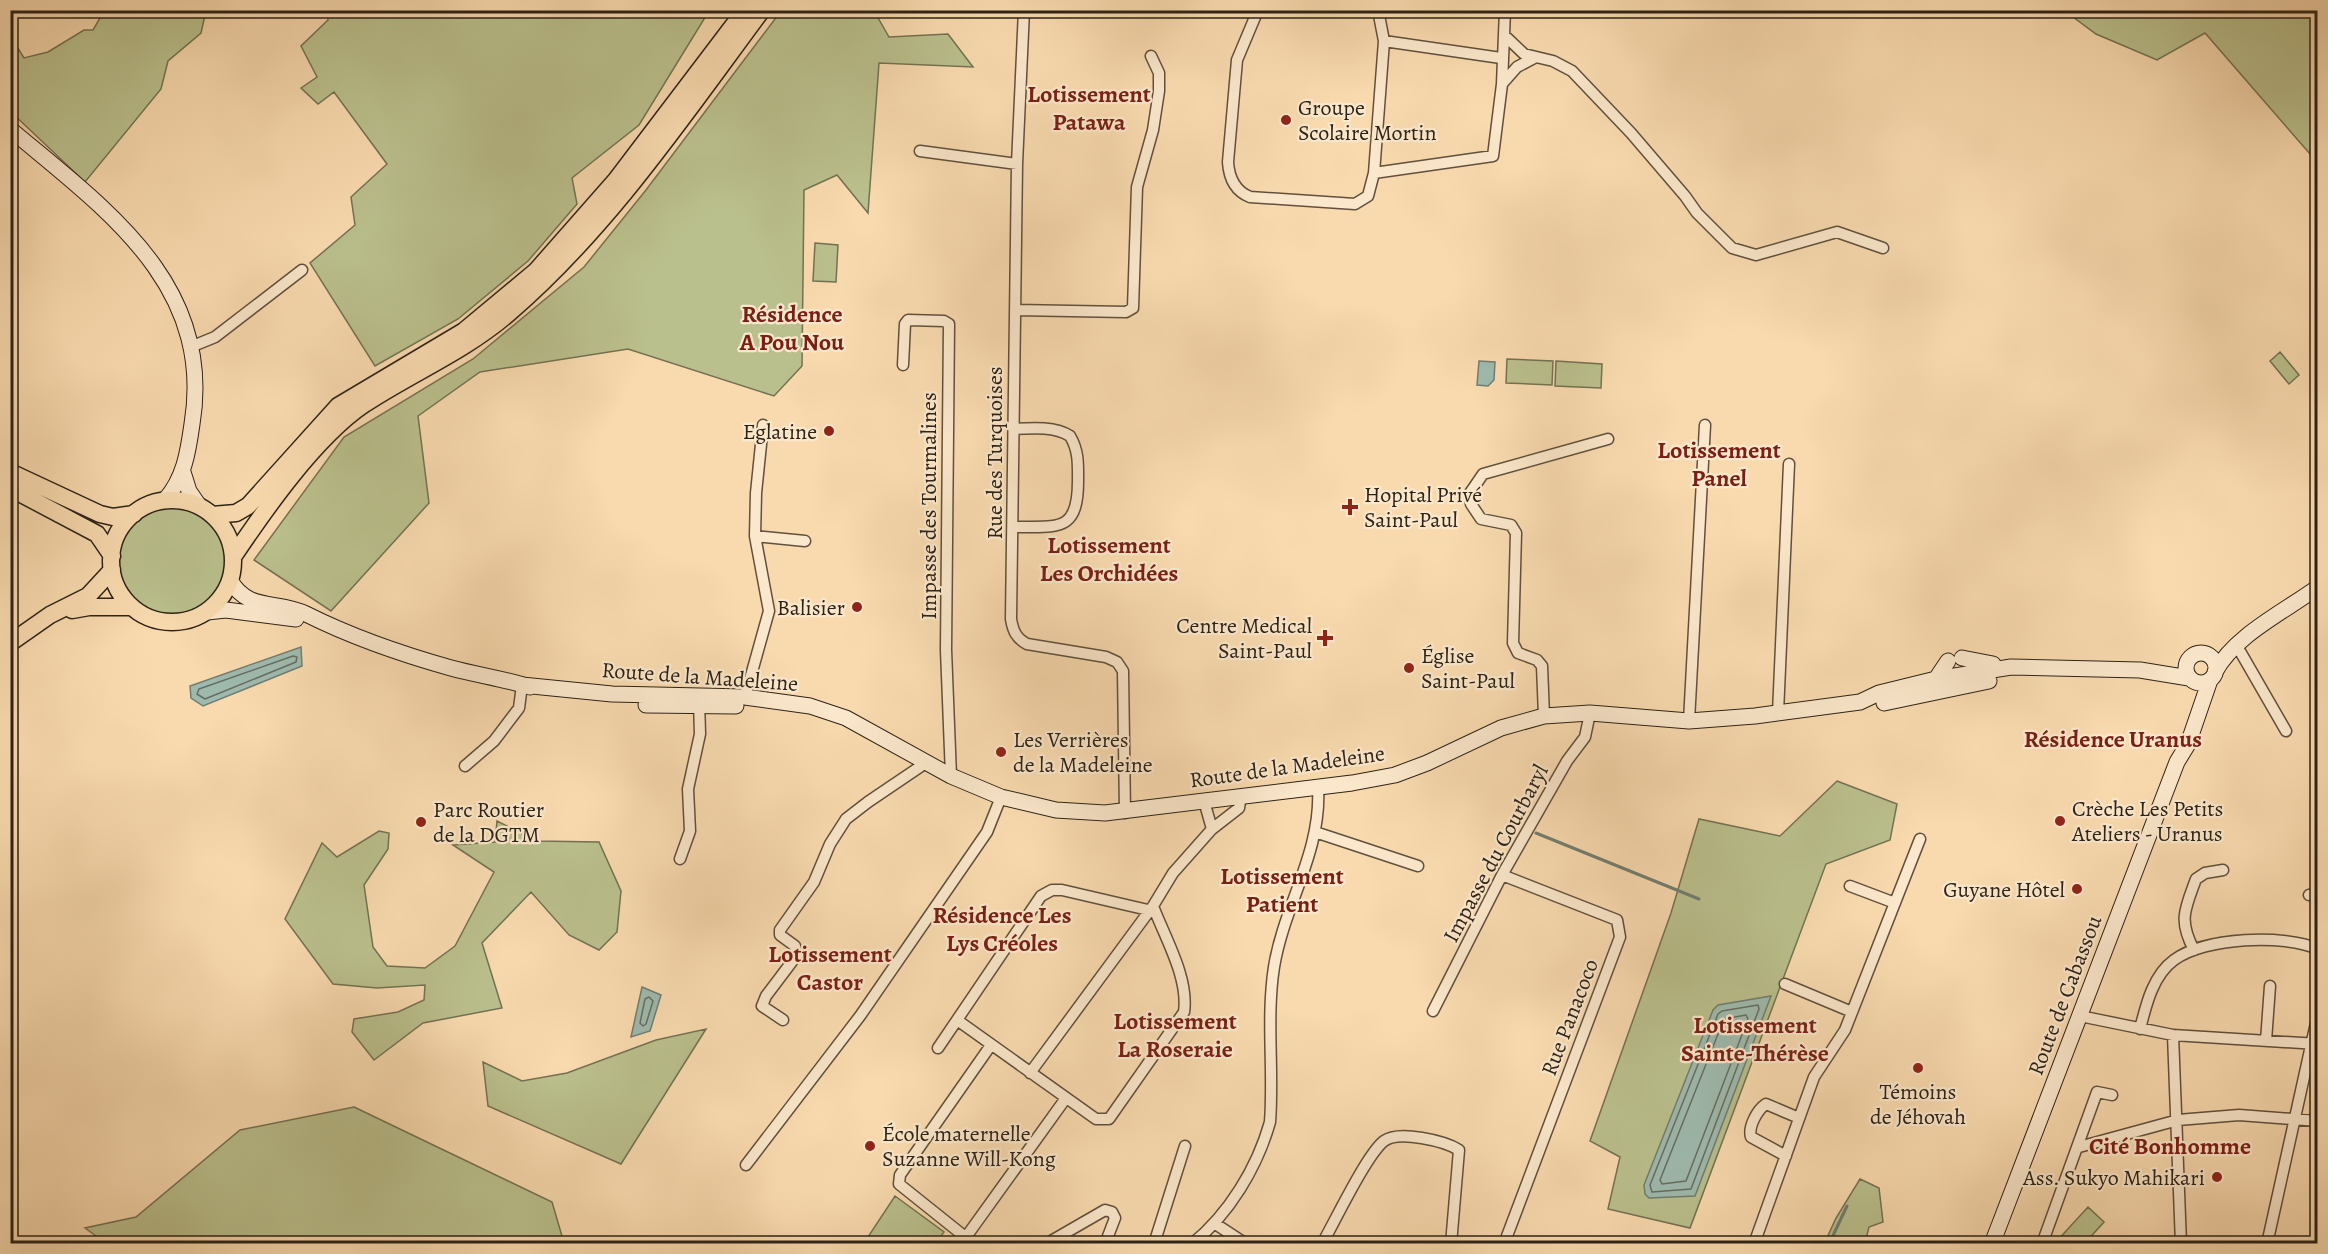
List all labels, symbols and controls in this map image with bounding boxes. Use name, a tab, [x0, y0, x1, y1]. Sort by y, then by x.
district label: Lotissement Patawa	[1027, 78, 1151, 138]
place label: Groupe Scolaire Mortin	[1298, 93, 1437, 148]
marker: Groupe Scolaire Mortin	[1279, 113, 1293, 127]
district label: Résidence A Pou Nou	[739, 298, 845, 358]
street label: Rue des Turquoises	[980, 366, 1010, 540]
street label: Impasse des Tourmalines	[914, 392, 944, 620]
place label: Eglatine	[743, 417, 817, 447]
marker: Eglatine	[822, 424, 836, 438]
district label: Lotissement Panel	[1657, 434, 1781, 494]
place label: Hopital Privé Saint-Paul	[1364, 480, 1482, 535]
marker: Hopital Privé Saint-Paul	[1341, 498, 1359, 516]
district label: Lotissement Les Orchidées	[1040, 529, 1178, 589]
place label: Balisier	[777, 593, 845, 623]
marker: Balisier	[850, 600, 864, 614]
place label: Centre Medical Saint-Paul	[1176, 611, 1312, 666]
marker: Centre Medical Saint-Paul	[1316, 629, 1334, 647]
place label: Église Saint-Paul	[1421, 641, 1515, 696]
street label: Route de la Madeleine	[601, 655, 799, 699]
marker: Église Saint-Paul	[1402, 661, 1416, 675]
district label: Résidence Uranus	[2024, 723, 2202, 755]
place label: Les Verrières de la Madeleine	[1013, 725, 1153, 780]
street label: Route de la Madeleine	[1188, 738, 1387, 796]
marker: Les Verrières de la Madeleine	[994, 745, 1008, 759]
street label: Impasse du Courbaryl	[1436, 759, 1556, 948]
place label: Crèche Les Petits Ateliers - Uranus	[2071, 794, 2223, 849]
place label: Parc Routier de la DGTM	[433, 795, 544, 850]
marker: Crèche Les Petits Ateliers - Uranus	[2053, 814, 2067, 828]
marker: Parc Routier de la DGTM	[414, 815, 428, 829]
district label: Lotissement Patient	[1220, 860, 1344, 920]
place label: Guyane Hôtel	[1943, 875, 2065, 905]
marker: Guyane Hôtel	[2070, 882, 2084, 896]
district label: Résidence Les Lys Créoles	[933, 899, 1071, 959]
street label: Route de Cabassou	[2021, 911, 2109, 1080]
district label: Lotissement Castor	[768, 938, 892, 998]
street label: Rue Panacoco	[1534, 955, 1606, 1080]
district label: Lotissement La Roseraie	[1113, 1005, 1237, 1065]
district label: Lotissement Sainte-Thérèse	[1681, 1009, 1829, 1069]
marker: Témoins de Jéhovah	[1911, 1061, 1925, 1075]
place label: Témoins de Jéhovah	[1870, 1077, 1966, 1132]
place label: École maternelle Suzanne Will-Kong	[882, 1119, 1056, 1174]
district label: Cité Bonhomme	[2089, 1130, 2251, 1162]
marker: École maternelle Suzanne Will-Kong	[863, 1139, 877, 1153]
place label: Ass. Sukyo Mahikari	[2022, 1163, 2205, 1193]
marker: Ass. Sukyo Mahikari	[2210, 1170, 2224, 1184]

